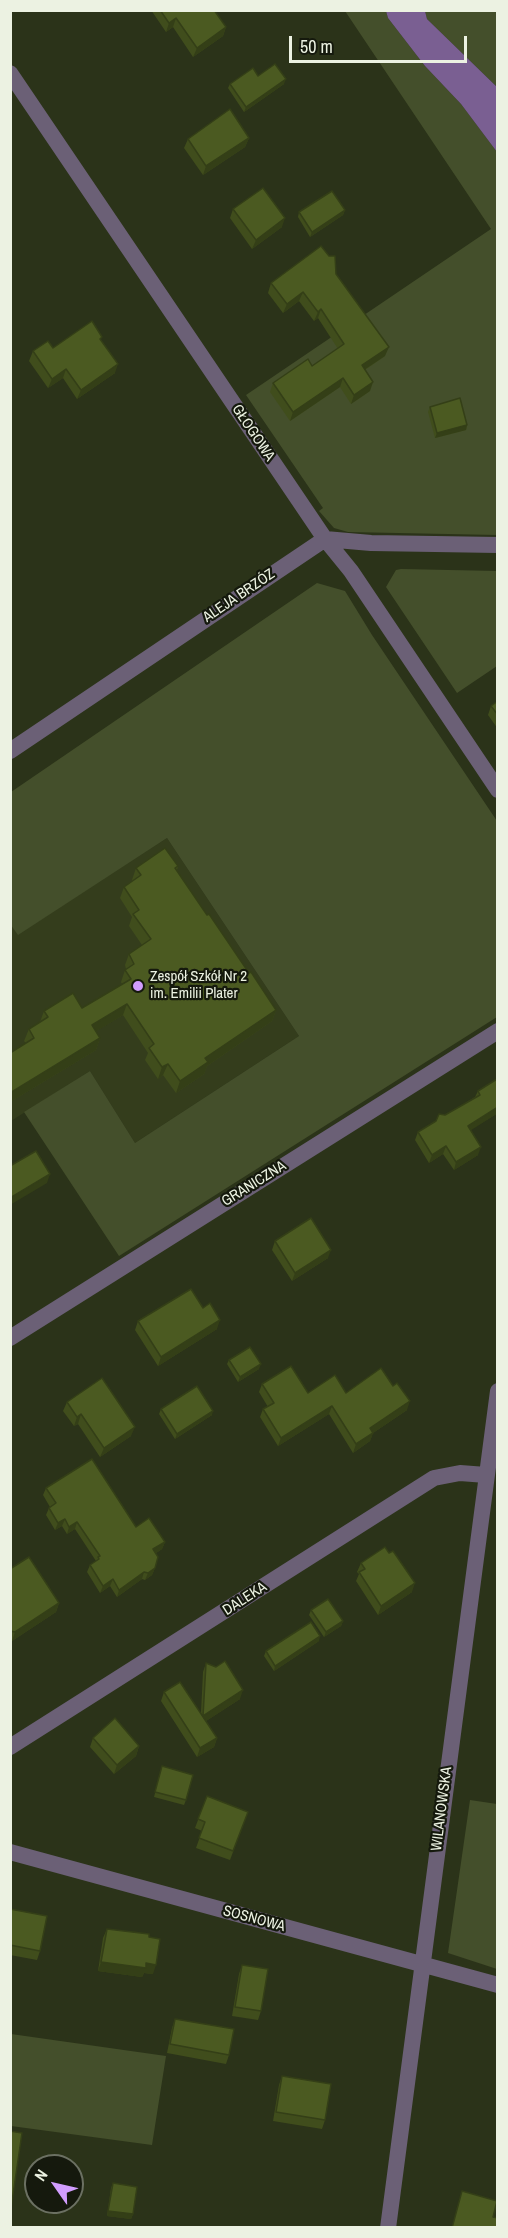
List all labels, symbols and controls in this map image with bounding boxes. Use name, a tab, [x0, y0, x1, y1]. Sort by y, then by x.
scale bar	[292, 24, 470, 62]
text: 50 m	[300, 34, 333, 59]
street label: GŁOGOWA	[228, 401, 278, 465]
street label: ALEJA BRZÓZ	[200, 565, 278, 627]
place label: Zespół Szkół Nr 2 im. Emilii Plater	[150, 968, 247, 1003]
marker: Zespół Szkół Nr 2 im. Emilii Plater	[131, 979, 145, 993]
street label: GRANICZNA	[219, 1157, 289, 1211]
street label: DALEKA	[220, 1578, 270, 1620]
street label: WILANOWSKA	[428, 1766, 456, 1852]
street label: SOSNOWA	[221, 1902, 287, 1936]
north arrow	[24, 2154, 84, 2214]
text: N	[29, 2165, 53, 2185]

